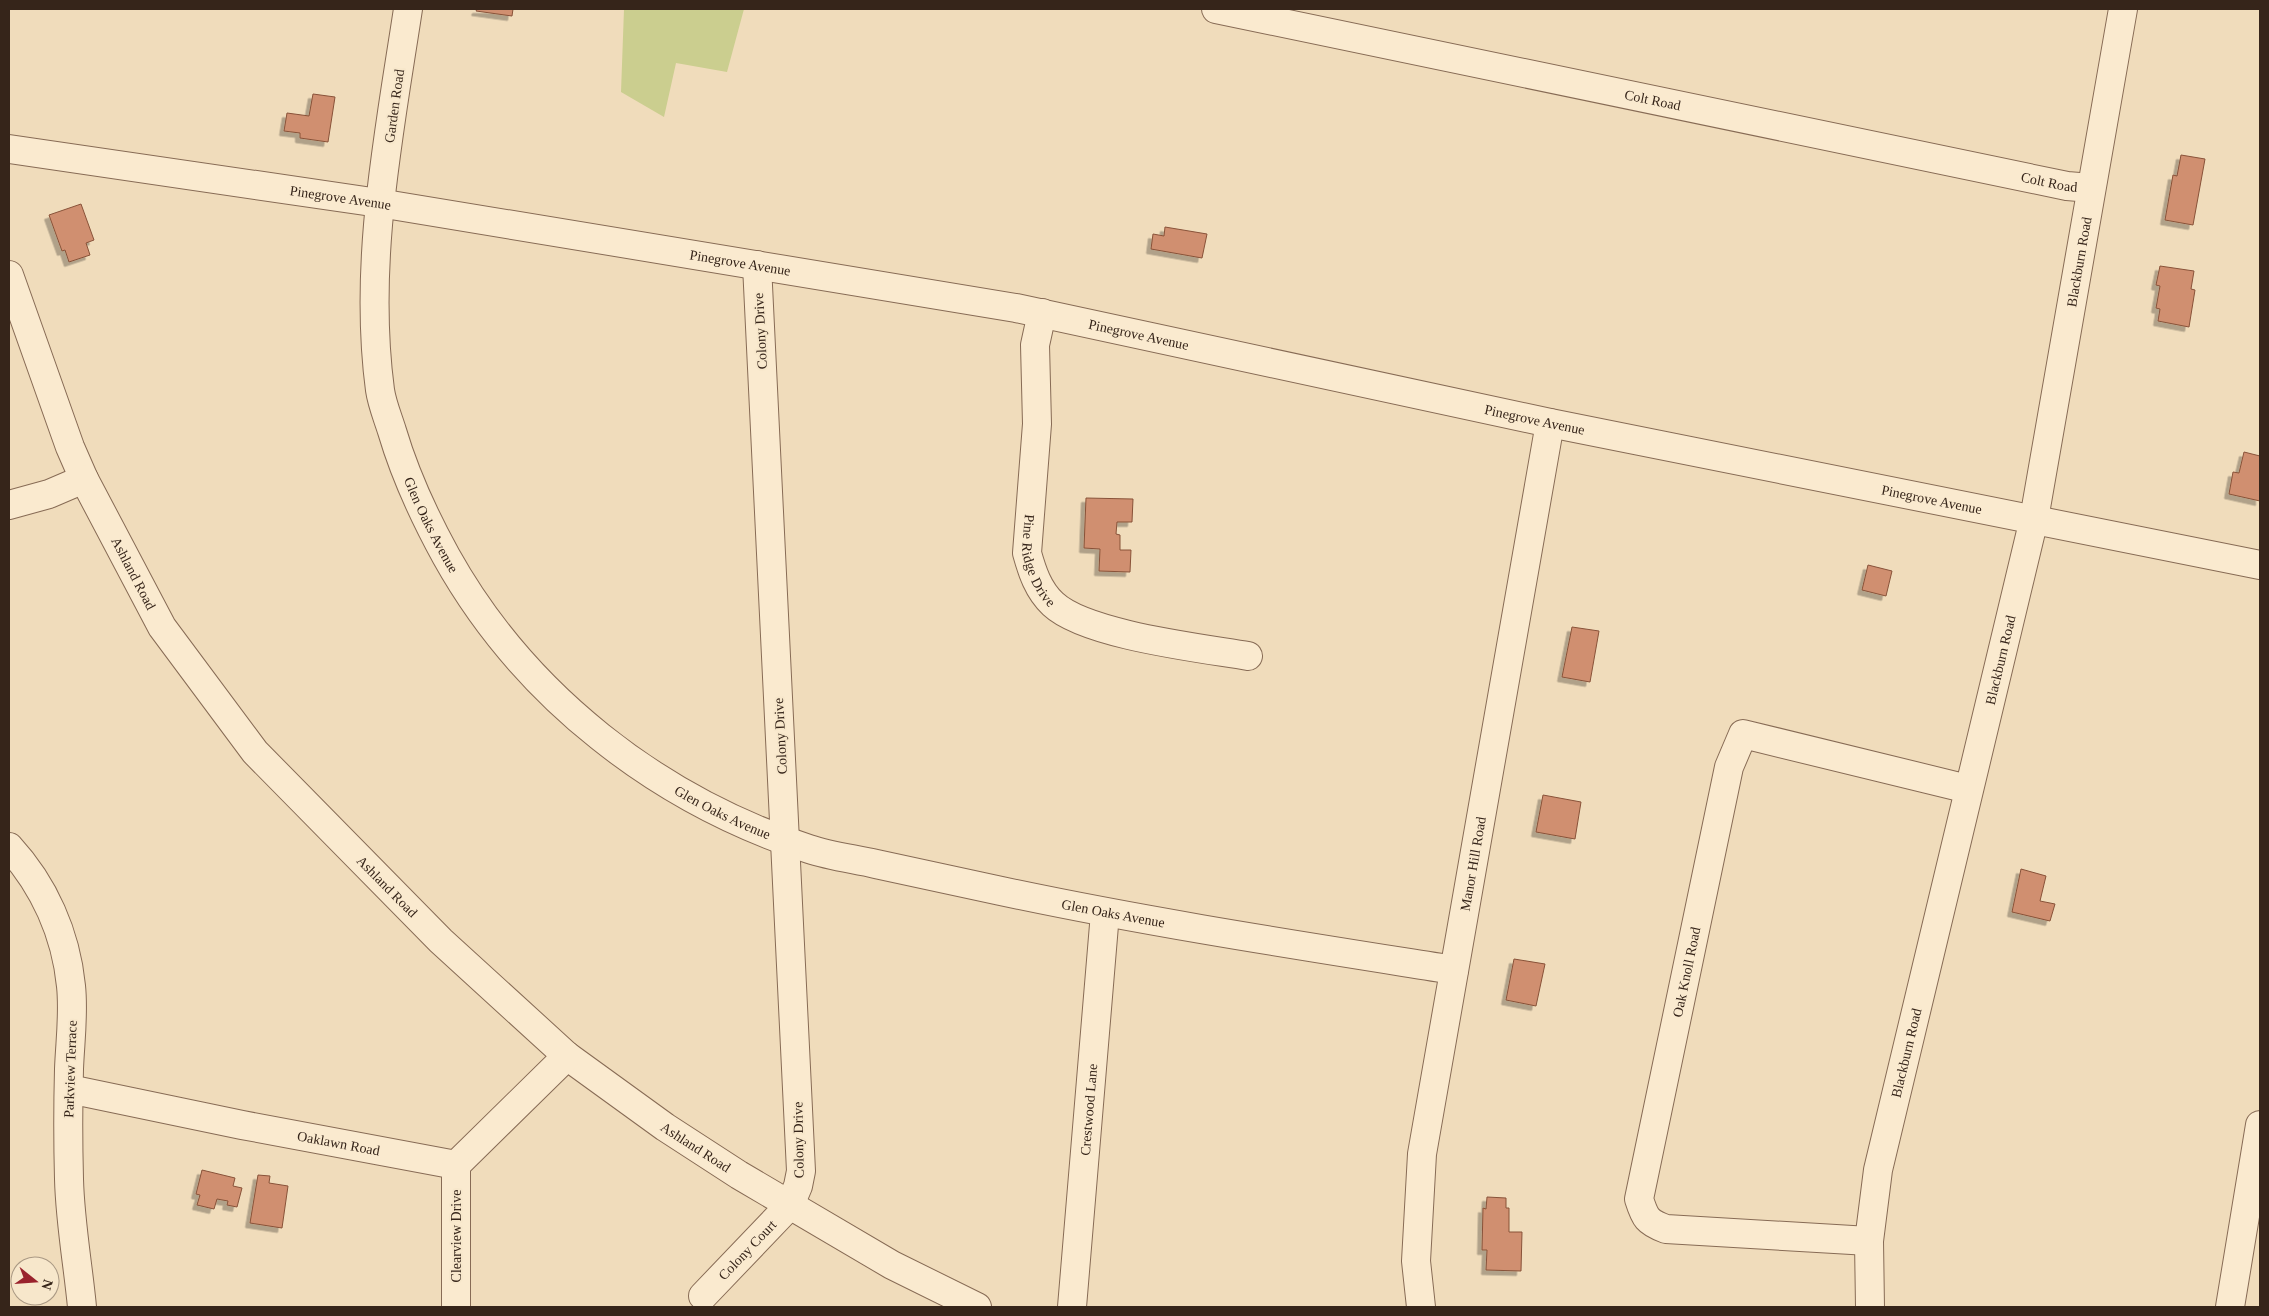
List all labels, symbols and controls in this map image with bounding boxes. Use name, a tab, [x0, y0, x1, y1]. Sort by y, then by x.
street label: Garden Road	[382, 68, 407, 144]
street label: Colt Road	[1623, 87, 1682, 113]
street label: Colt Road	[2020, 170, 2078, 195]
street label: Pinegrove Avenue	[289, 183, 392, 213]
street label: Blackburn Road	[2064, 216, 2095, 308]
street label: Pinegrove Avenue	[689, 247, 792, 279]
street label: Colony Drive	[751, 292, 770, 370]
street label: Pinegrove Avenue	[1087, 317, 1190, 353]
street label: Pinegrove Avenue	[1483, 402, 1586, 438]
street label: Glen Oaks Avenue	[401, 475, 461, 575]
street label: Pinegrove Avenue	[1880, 482, 1983, 517]
street label: Pine Ridge Drive	[1019, 514, 1058, 610]
street label: Ashland Road	[108, 535, 158, 612]
street label: Blackburn Road	[1983, 614, 2019, 706]
street label: Colony Drive	[771, 697, 790, 775]
street label: Glen Oaks Avenue	[672, 783, 772, 842]
street label: Manor Hill Road	[1458, 816, 1489, 912]
street label: Ashland Road	[354, 853, 420, 920]
street label: Glen Oaks Avenue	[1060, 897, 1166, 931]
street label: Oak Knoll Road	[1670, 926, 1703, 1019]
street label: Blackburn Road	[1889, 1007, 1924, 1099]
street label: Parkview Terrace	[61, 1020, 80, 1118]
street label: Crestwood Lane	[1078, 1063, 1100, 1156]
street label: Colony Drive	[790, 1102, 807, 1178]
street label: Ashland Road	[658, 1119, 733, 1175]
street label: Oaklawn Road	[296, 1128, 381, 1159]
street label: Clearview Drive	[449, 1190, 464, 1282]
street label: Colony Court	[716, 1217, 780, 1283]
north arrow	[10, 1256, 60, 1306]
text: N	[38, 1278, 56, 1292]

